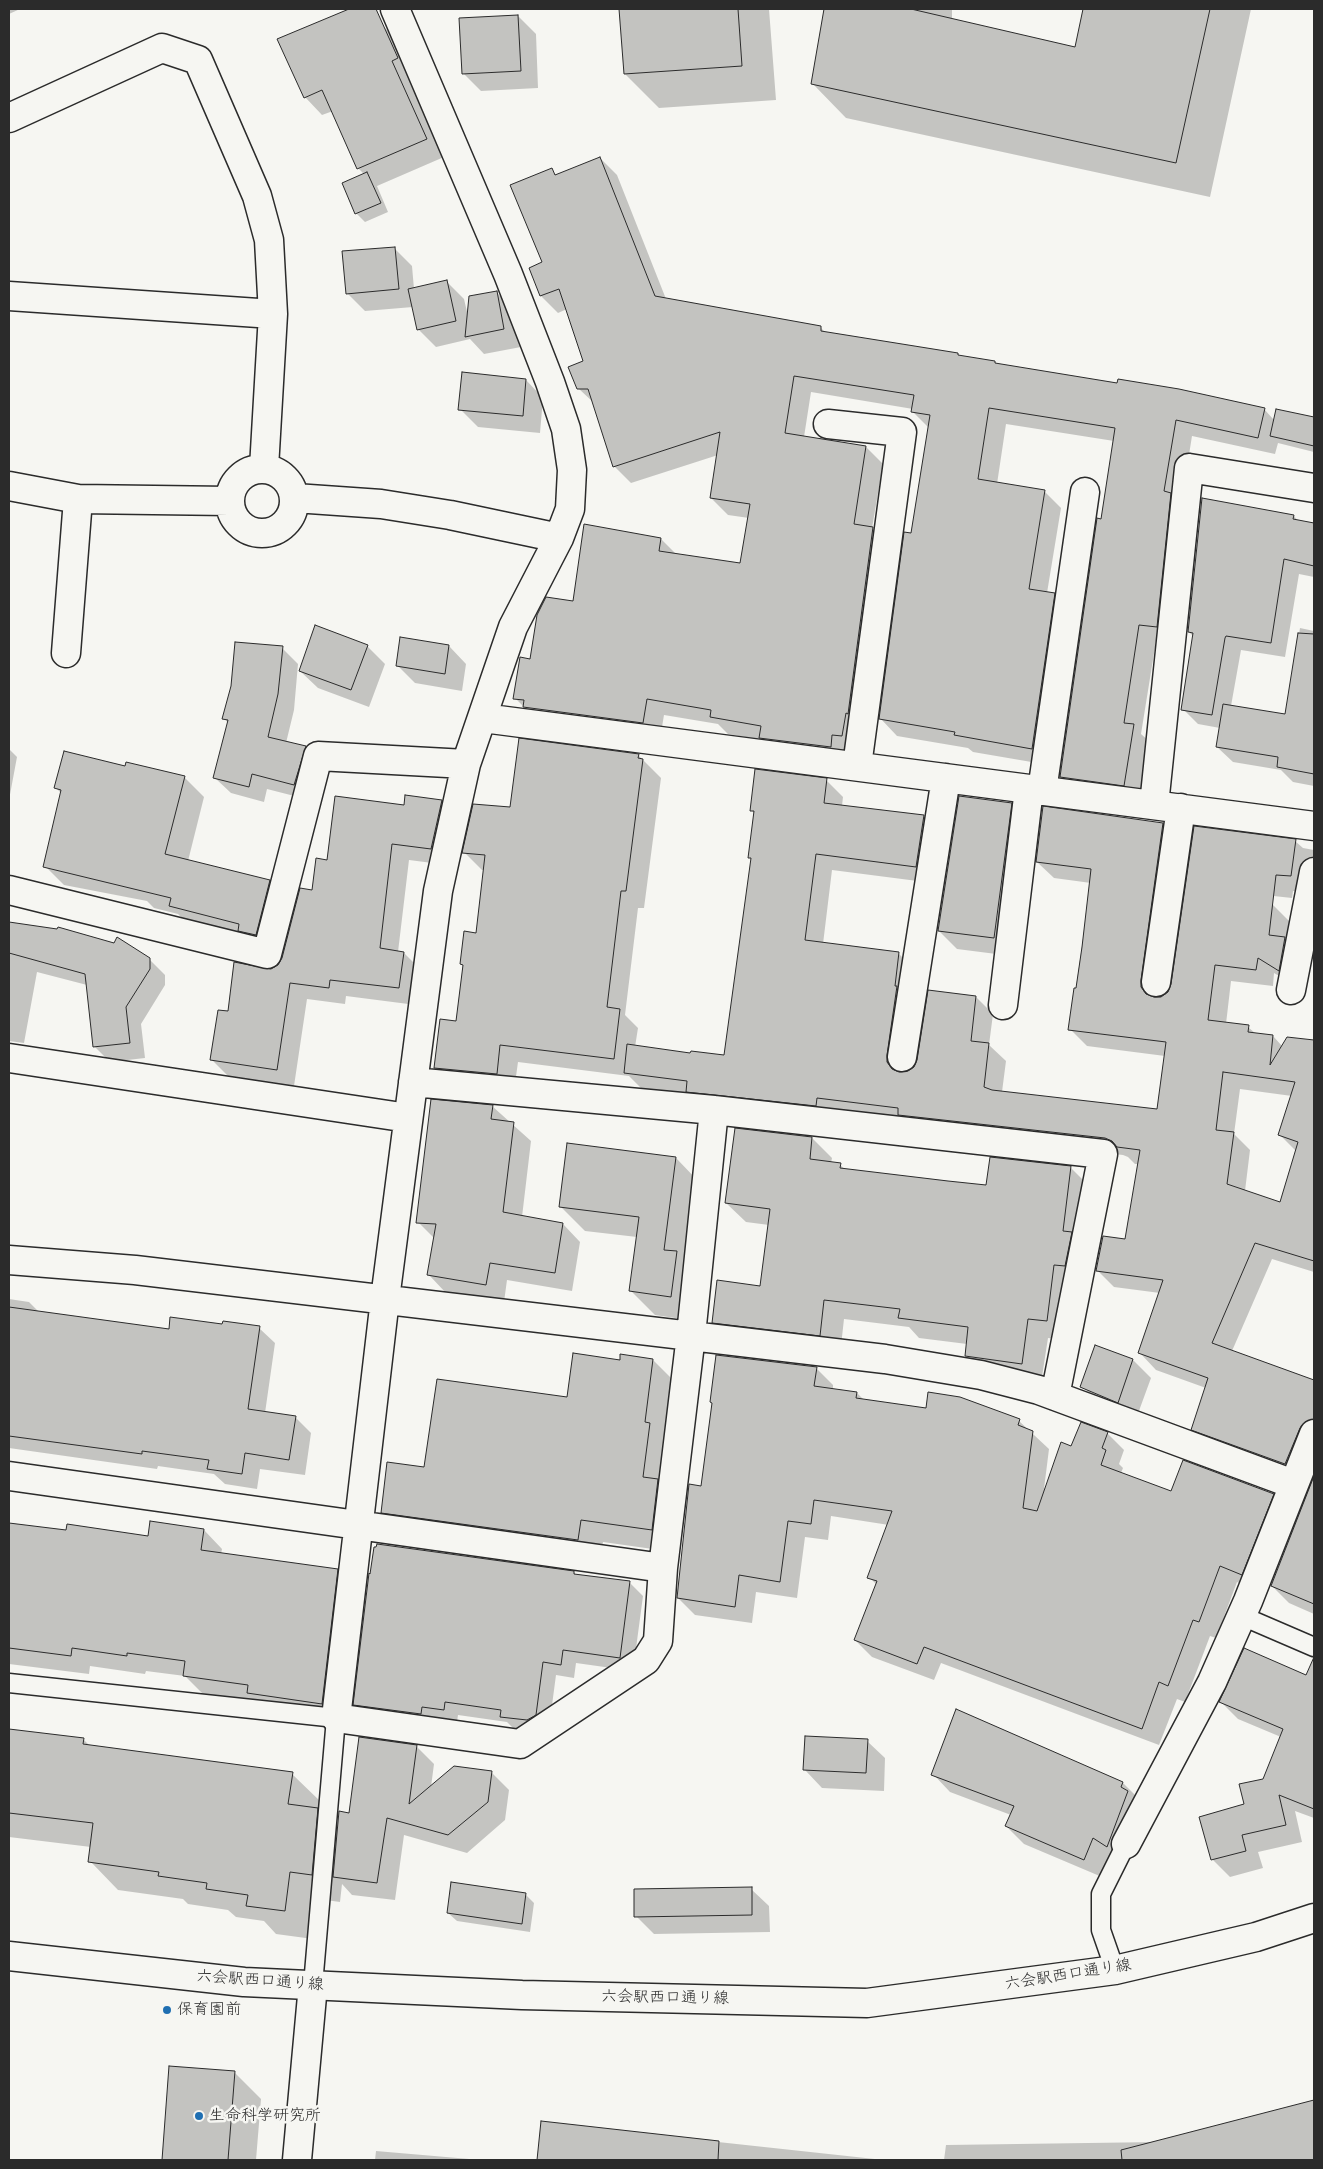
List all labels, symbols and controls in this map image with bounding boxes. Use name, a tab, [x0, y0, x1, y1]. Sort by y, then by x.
street label: 六会駅西口通り線	[1003, 1956, 1133, 1994]
street label: 六会駅西口通り線	[195, 1967, 325, 1995]
street label: 六会駅西口通り線	[601, 1987, 729, 2009]
place label: 保育園前	[177, 2000, 241, 2020]
marker: 保育園前	[161, 2004, 173, 2016]
place label: 生命科学研究所	[209, 2106, 321, 2126]
marker: 生命科学研究所	[193, 2110, 205, 2122]

